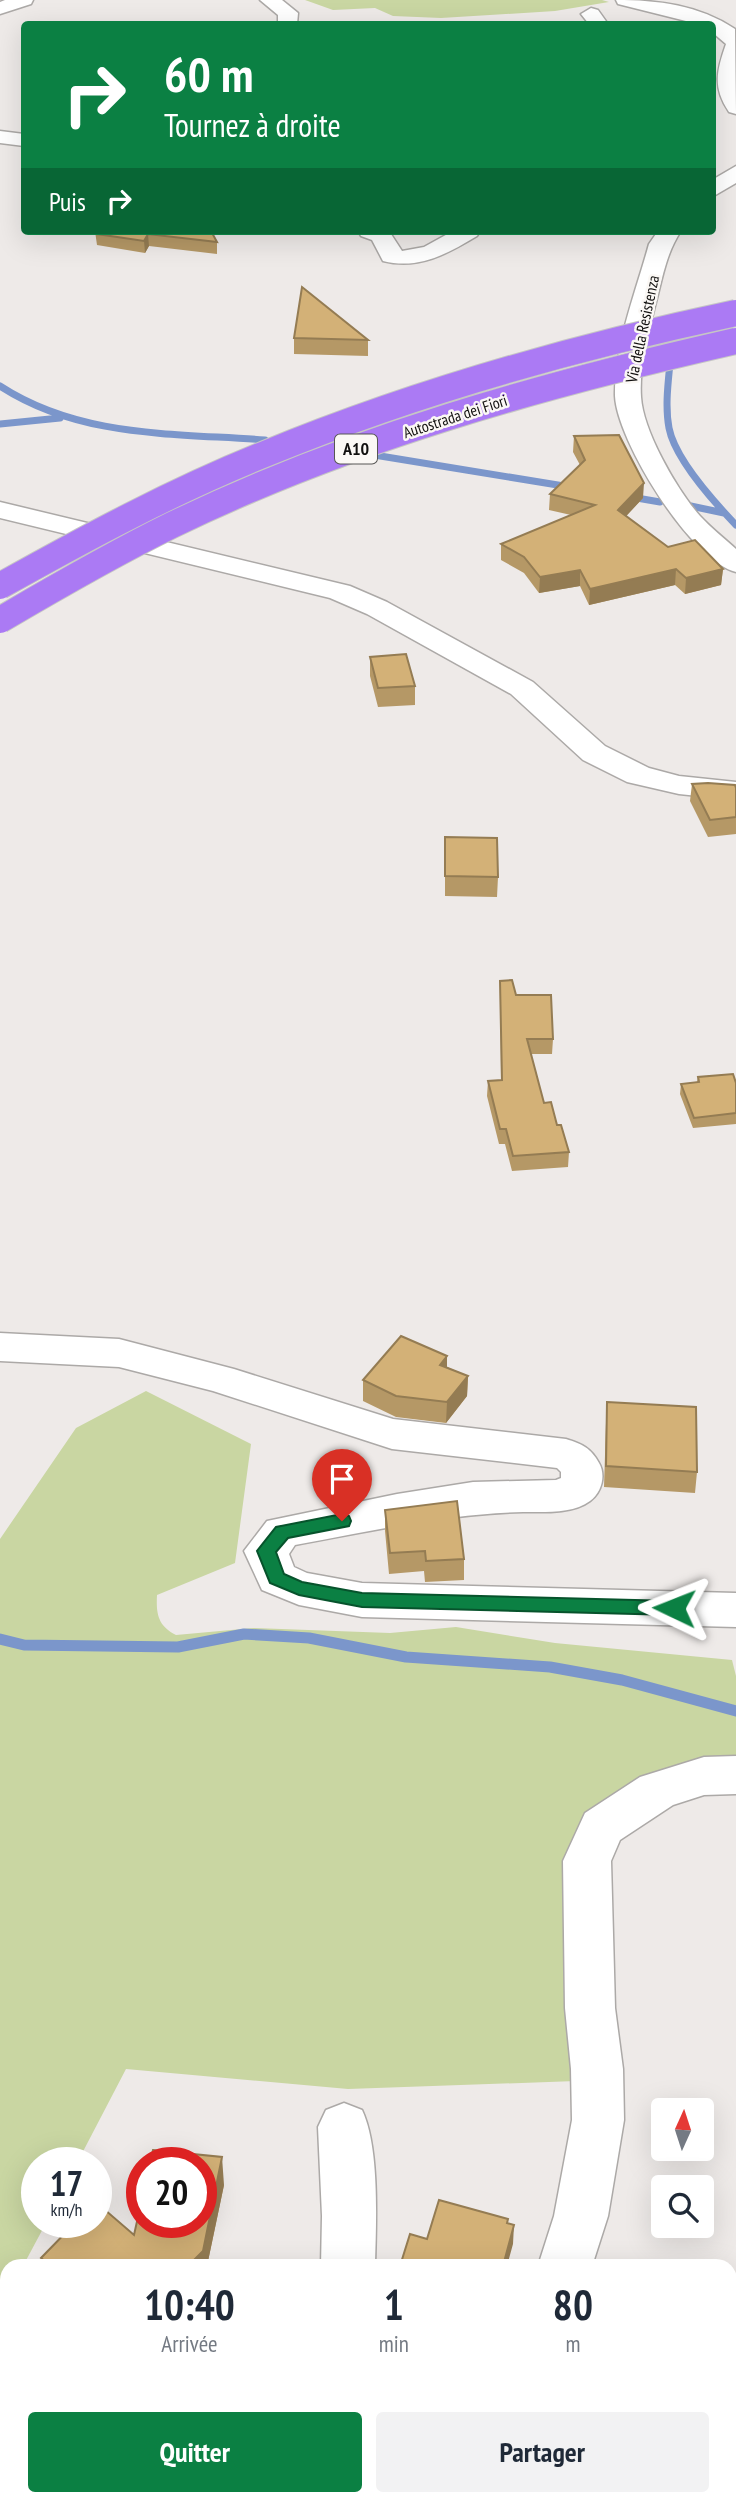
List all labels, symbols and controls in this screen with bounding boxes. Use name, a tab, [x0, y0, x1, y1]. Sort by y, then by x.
text: 60 m	[164, 42, 253, 106]
icon: right	[49, 49, 140, 140]
text: Tournez à droite	[164, 104, 341, 146]
icon: right	[100, 182, 138, 220]
text: Puis	[49, 185, 86, 218]
street label: Via della Resistenza	[621, 273, 663, 386]
street label: Autostrada dei Fiori	[400, 390, 510, 442]
road number: A10	[335, 434, 377, 463]
pin	[312, 1449, 372, 1521]
icon: arrive	[323, 1460, 361, 1498]
position arrow	[637, 1571, 711, 1645]
north arrow	[651, 2098, 714, 2161]
map controls	[651, 2098, 714, 2238]
speed limit sign: 20	[126, 2147, 217, 2238]
text: 17	[50, 2160, 83, 2206]
button: search	[651, 2175, 714, 2238]
text: km/h	[51, 2198, 82, 2221]
text: 10:40	[144, 2277, 235, 2332]
text: 1	[384, 2277, 404, 2332]
text: 80	[553, 2277, 593, 2332]
text: Arrivée	[161, 2329, 218, 2358]
text: min	[379, 2329, 409, 2358]
text: m	[565, 2329, 580, 2358]
button: Quitter	[28, 2412, 362, 2492]
button: Partager	[376, 2412, 709, 2492]

